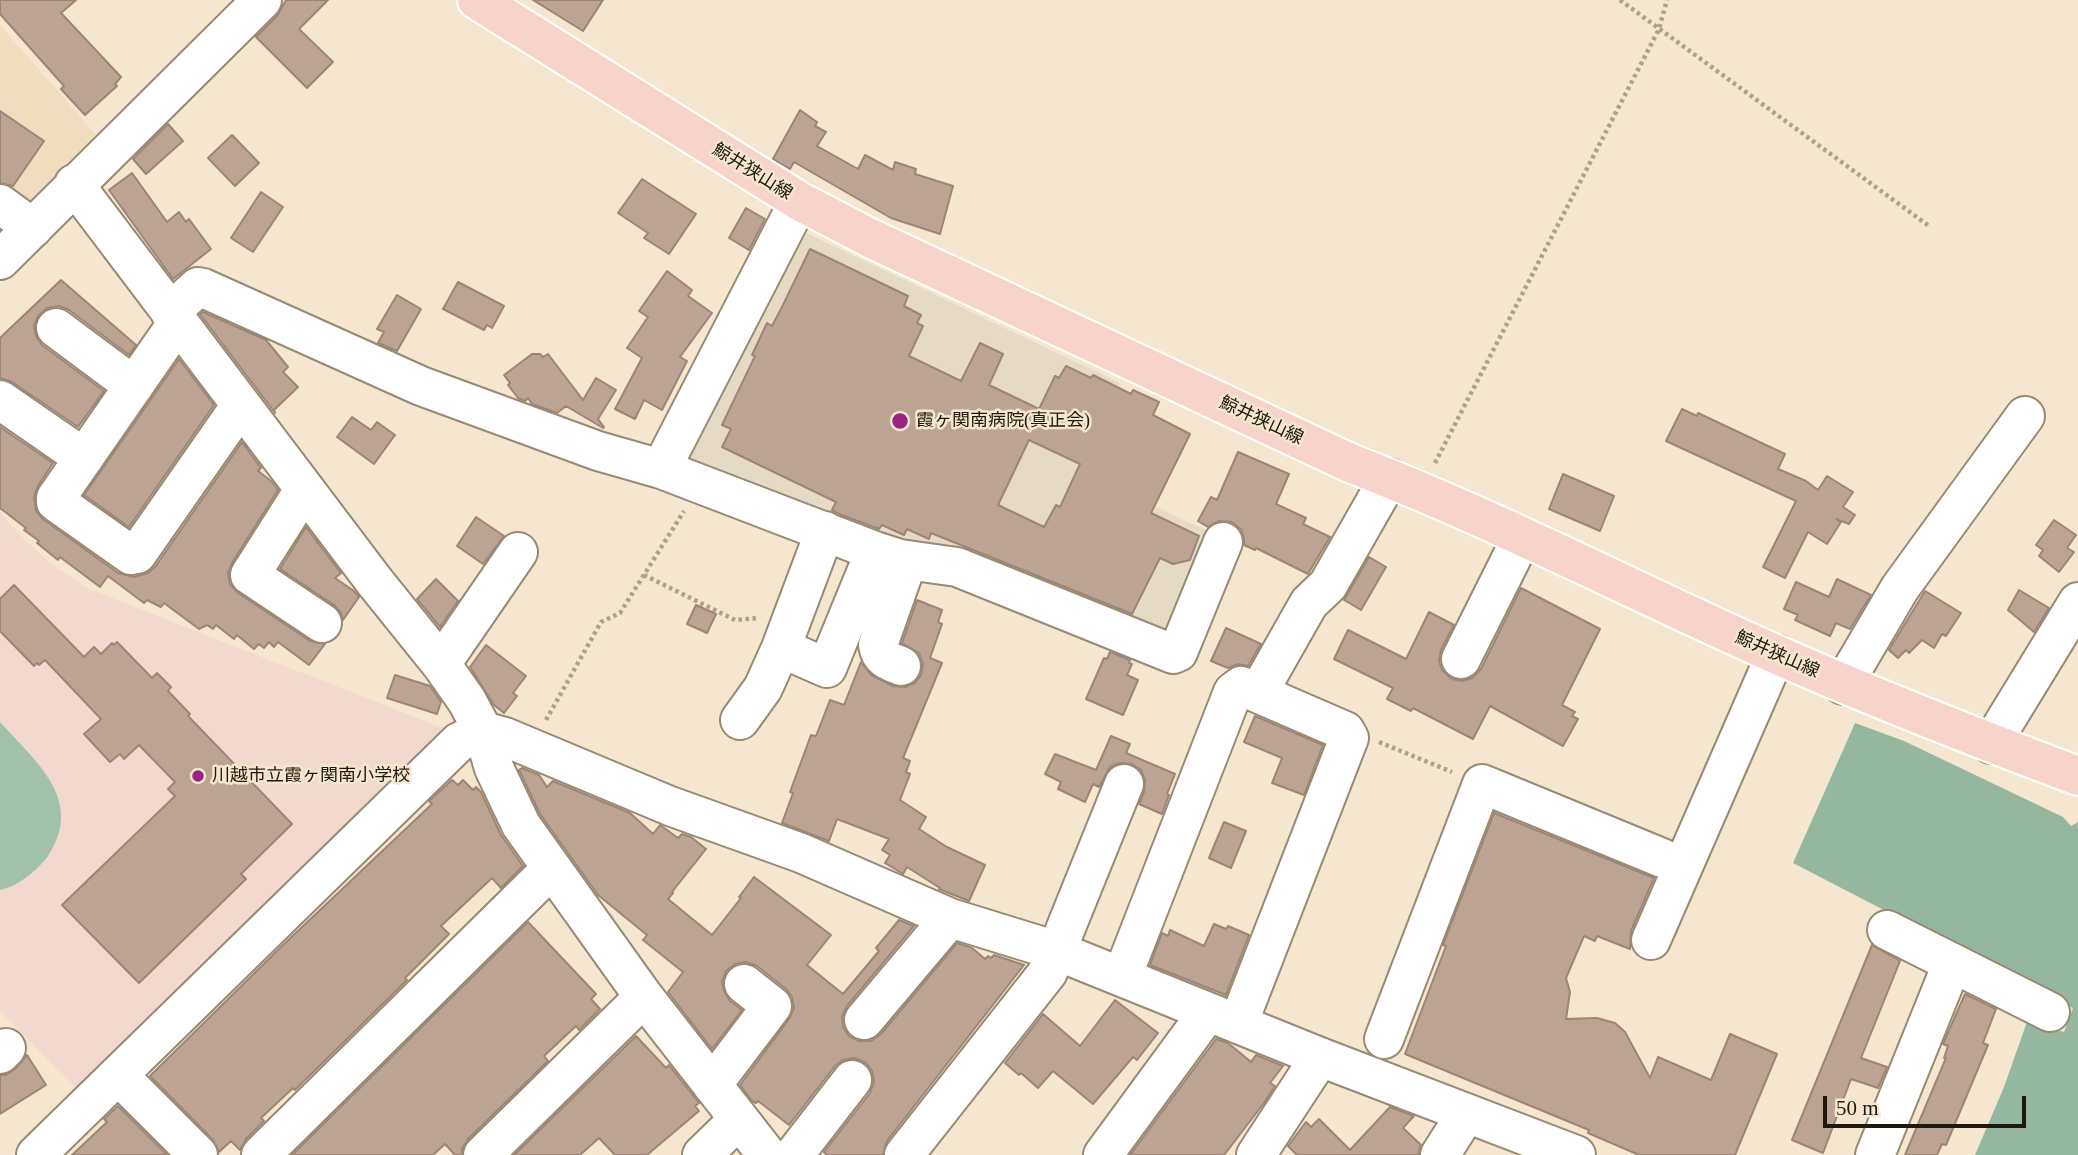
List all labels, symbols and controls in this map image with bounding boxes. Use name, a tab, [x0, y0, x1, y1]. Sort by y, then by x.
street label: 鯨井狭山線	[708, 139, 796, 205]
street label: 鯨井狭山線	[1216, 392, 1306, 450]
place label: 霞ヶ関南病院(真正会)	[916, 410, 1090, 432]
marker: 霞ヶ関南病院(真正会)	[890, 411, 910, 431]
street label: 鯨井狭山線	[1731, 627, 1823, 683]
place label: 川越市立霞ヶ関南小学校	[212, 765, 410, 787]
marker: 川越市立霞ヶ関南小学校	[190, 768, 206, 784]
scale bar	[1826, 1082, 2029, 1126]
text: 50 m	[1836, 1096, 1879, 1120]

